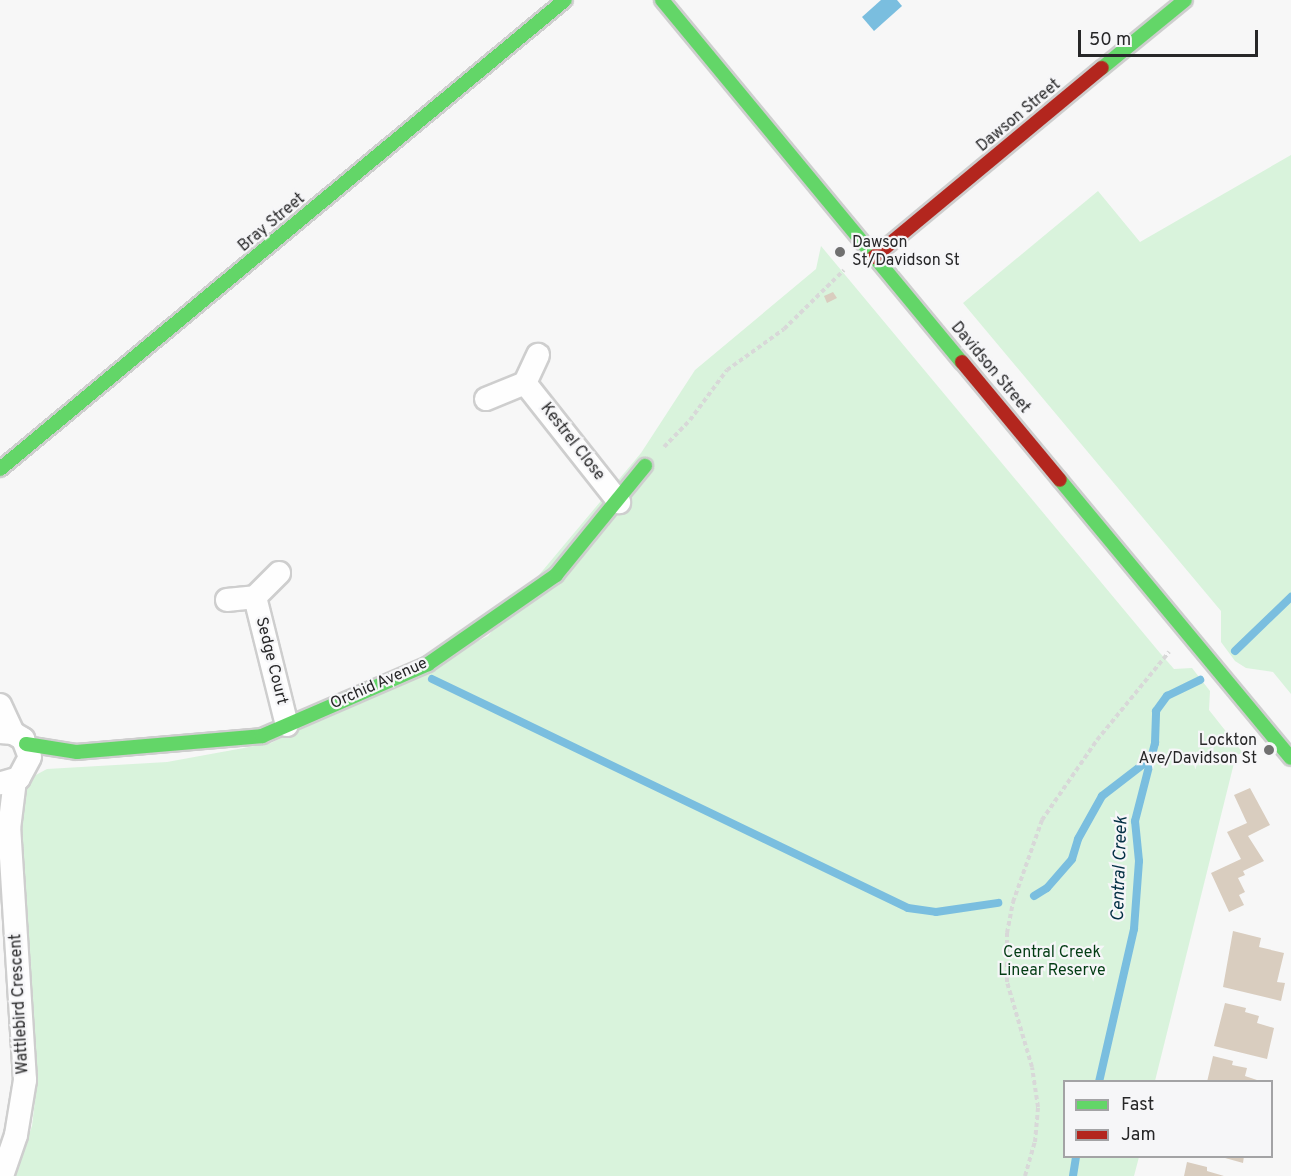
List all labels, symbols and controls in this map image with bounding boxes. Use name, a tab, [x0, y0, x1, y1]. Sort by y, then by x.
scale bar	[1081, 18, 1261, 56]
text: 50 m	[1089, 29, 1131, 52]
street label: Dawson Street	[973, 75, 1065, 157]
street label: Bray Street	[235, 190, 309, 256]
place label: Dawson St/Davidson St	[852, 233, 960, 271]
marker: Dawson St/Davidson St	[833, 245, 847, 259]
street label: Davidson Street	[946, 318, 1034, 418]
street label: Kestrel Close	[536, 399, 608, 485]
street label: Sedge Court	[251, 615, 291, 707]
street label: Orchid Avenue	[327, 654, 431, 714]
place label: Lockton Ave/Davidson St	[1139, 731, 1257, 769]
marker: Lockton Ave/Davidson St	[1262, 743, 1276, 757]
water label: Central Creek	[1108, 816, 1134, 922]
street label: Wattlebird Crescent	[7, 933, 33, 1075]
park label: Central Creek Linear Reserve	[998, 943, 1106, 981]
legend	[1063, 1080, 1273, 1158]
text: Fast	[1121, 1094, 1154, 1117]
text: Jam	[1121, 1124, 1156, 1147]

